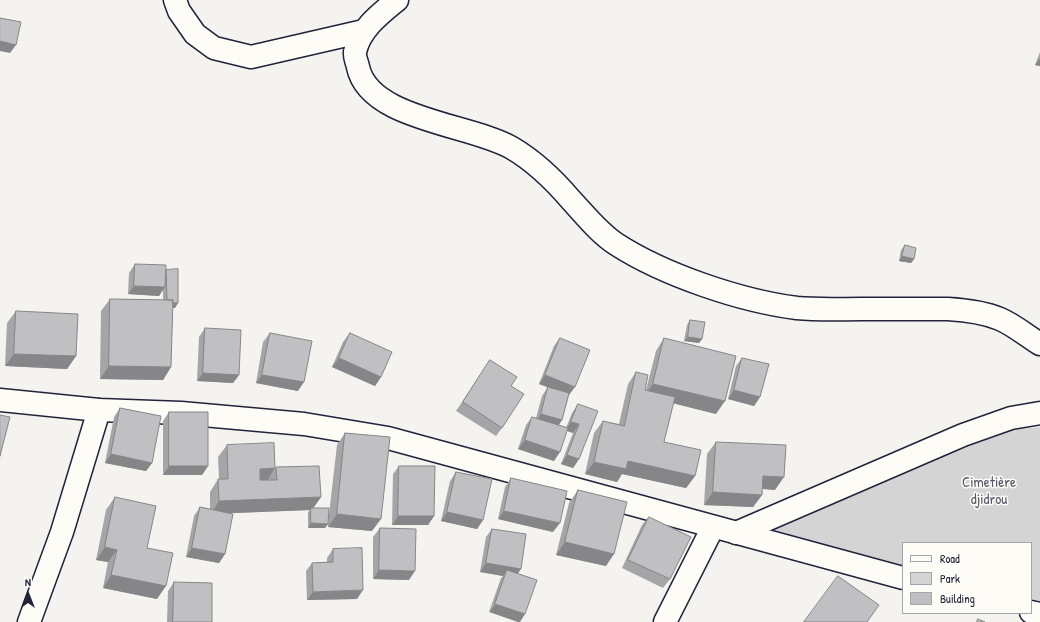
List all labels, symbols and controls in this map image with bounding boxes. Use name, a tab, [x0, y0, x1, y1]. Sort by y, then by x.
park label: Cimetière djidrou	[962, 474, 1016, 509]
legend	[902, 542, 1032, 614]
text: Road	[940, 550, 960, 567]
text: Park	[940, 570, 960, 587]
north arrow	[8, 574, 48, 614]
text: N	[25, 575, 31, 589]
text: Building	[940, 590, 975, 607]

